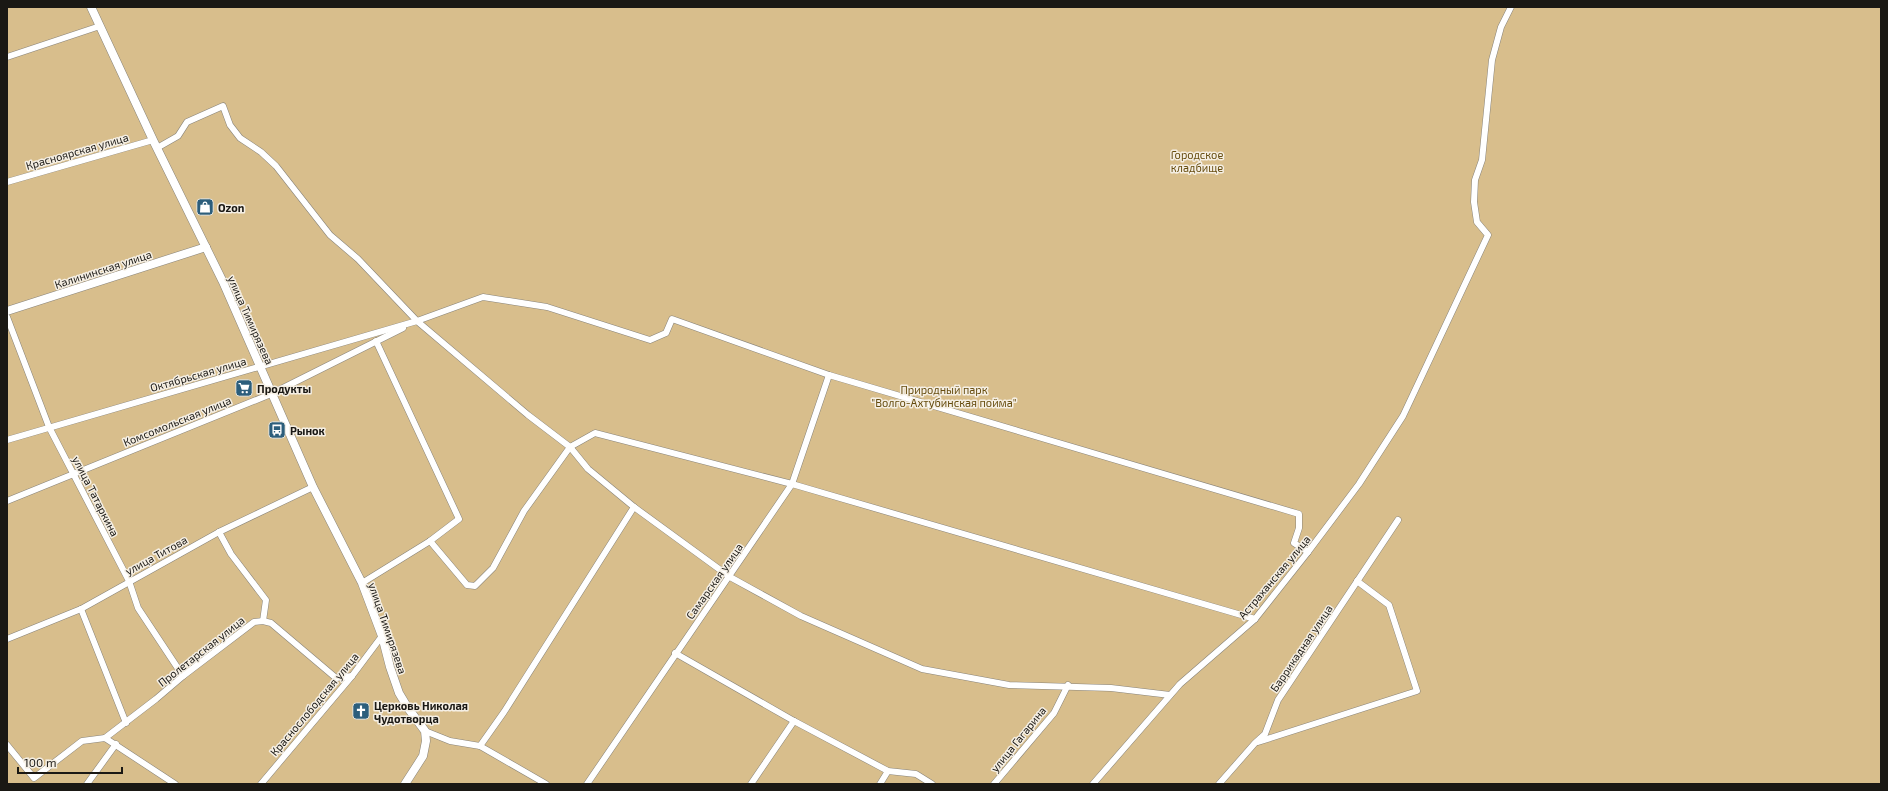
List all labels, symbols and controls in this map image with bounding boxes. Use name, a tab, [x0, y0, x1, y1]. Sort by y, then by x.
street label: Красноярская улица	[24, 130, 130, 173]
park label: Городское кладбище	[1171, 148, 1223, 174]
shop icon: Ozon	[195, 197, 215, 217]
place label: Ozon	[218, 201, 244, 214]
street label: Калининская улица	[53, 247, 153, 292]
street label: улица Тимирязева	[225, 274, 276, 367]
street label: Октябрьская улица	[148, 354, 248, 395]
supermarket icon: Продукты	[234, 378, 254, 398]
place label: Продукты	[257, 382, 311, 395]
park label: Природный парк "Волго-Ахтубинская пойма"	[871, 383, 1017, 410]
street label: Комсомольская улица	[121, 393, 233, 450]
bus stop icon: Рынок	[267, 420, 287, 440]
place label: Рынок	[290, 424, 325, 437]
street label: улица Татаркина	[69, 454, 122, 539]
street label: улица Титова	[123, 533, 190, 578]
street label: Астраханская улица	[1235, 533, 1313, 622]
street label: Самарская улица	[683, 541, 746, 622]
street label: улица Тимирязева	[365, 581, 410, 676]
street label: Баррикадная улица	[1267, 602, 1336, 694]
street label: Пролетарская улица	[155, 613, 247, 690]
street label: Краснослободская улица	[267, 650, 362, 759]
place label: Церковь Николая Чудотворца	[374, 699, 468, 725]
church icon: Церковь Николая Чудотворца	[351, 701, 371, 721]
street label: улица Гагарина	[988, 704, 1049, 775]
scale bar	[18, 749, 122, 775]
text: 100 m	[24, 755, 56, 769]

